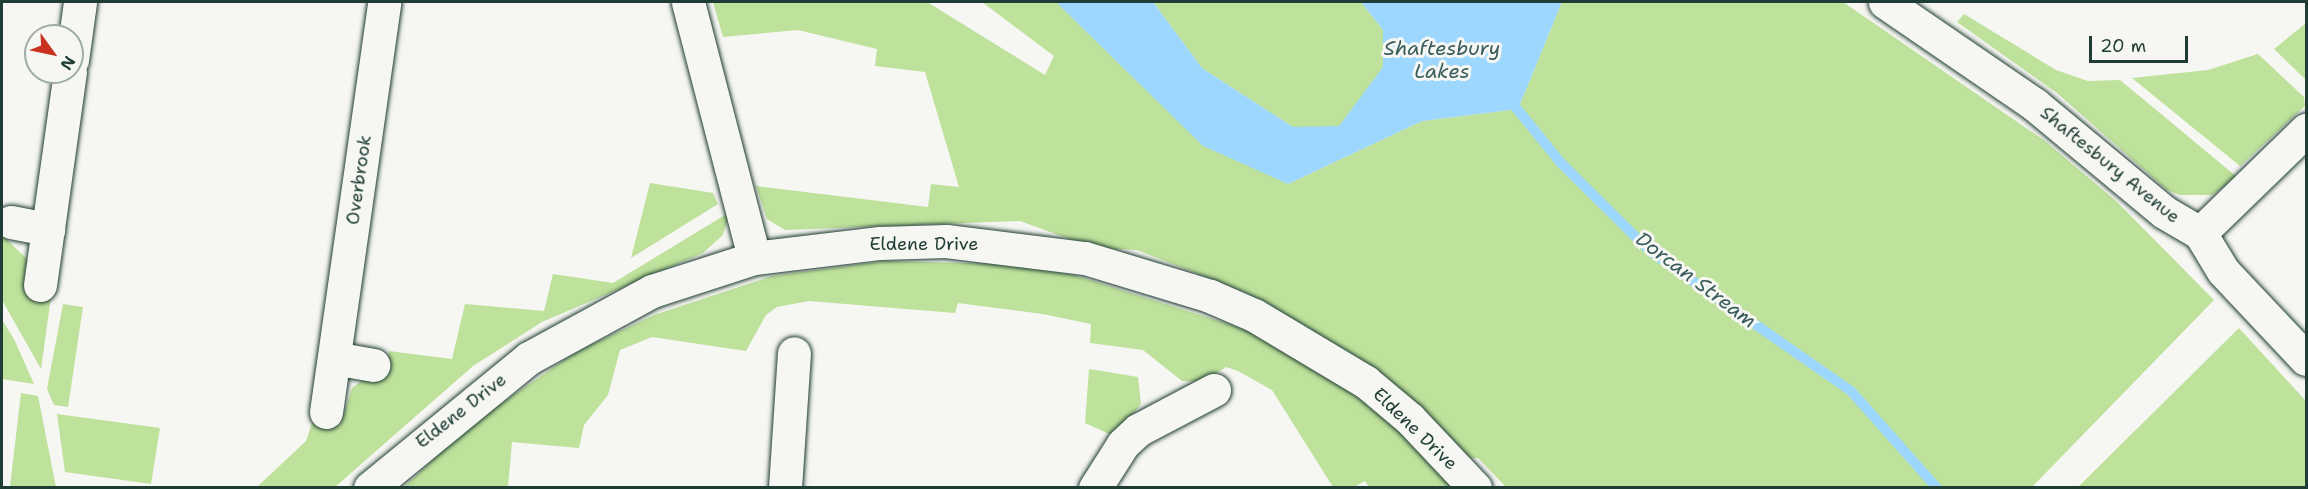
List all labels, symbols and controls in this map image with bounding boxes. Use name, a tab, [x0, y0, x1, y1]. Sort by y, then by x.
north arrow	[24, 24, 84, 84]
scale bar	[2092, 24, 2191, 62]
text: 20 m	[2100, 34, 2146, 58]
water label: Shaftesbury Lakes	[1384, 36, 1500, 83]
text: N	[56, 52, 80, 74]
street label: Shaftesbury Avenue	[2036, 102, 2184, 228]
street label: Overbrook	[342, 134, 376, 226]
water label: Dorcan Stream	[1631, 227, 1761, 333]
street label: Eldene Drive	[870, 233, 978, 255]
street label: Eldene Drive	[411, 369, 511, 453]
street label: Eldene Drive	[1368, 383, 1462, 475]

